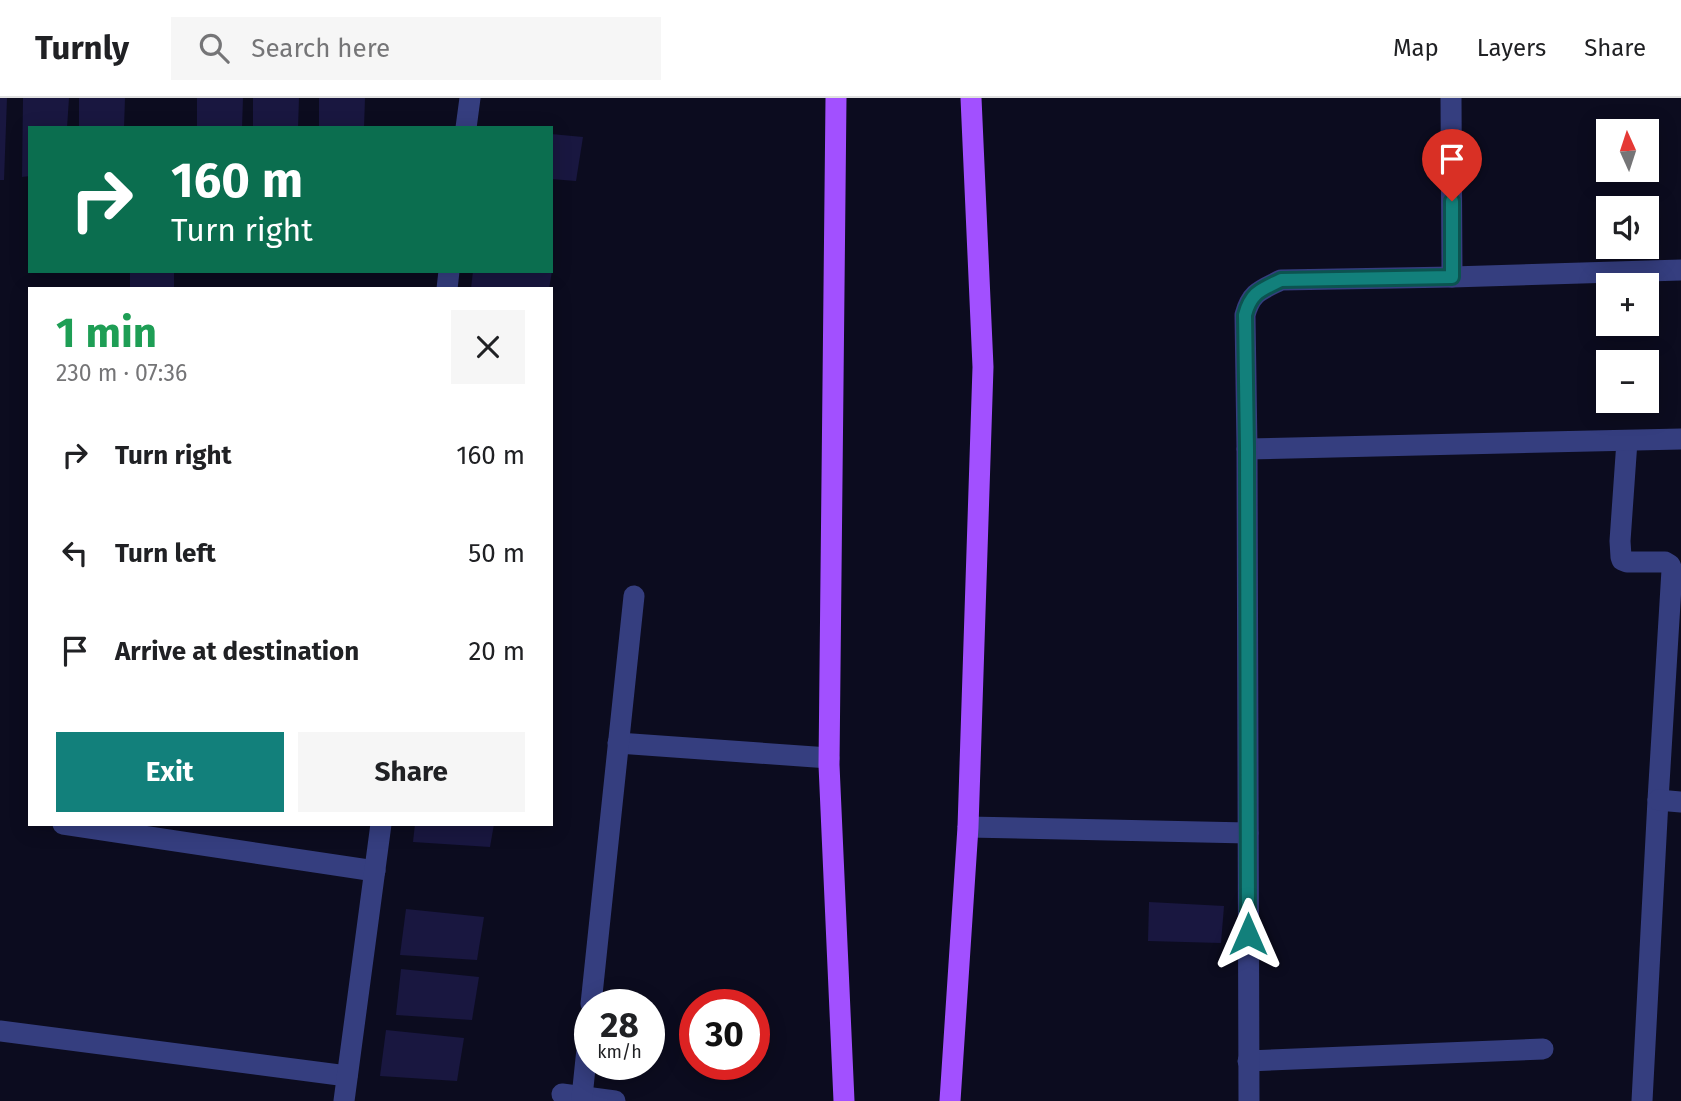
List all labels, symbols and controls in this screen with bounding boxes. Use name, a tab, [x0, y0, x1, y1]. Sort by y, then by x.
search box	[171, 17, 661, 80]
text: Turnly	[35, 28, 129, 68]
icon: search	[195, 29, 233, 67]
text: Search here	[251, 33, 390, 64]
text: Map	[1393, 34, 1439, 62]
text: Layers	[1477, 34, 1546, 62]
text: Share	[1584, 34, 1646, 62]
north arrow	[1596, 119, 1659, 182]
map controls	[1596, 119, 1659, 413]
pin	[1422, 129, 1482, 201]
icon: arrive	[1433, 140, 1471, 178]
text: 160 m	[171, 151, 303, 210]
icon: right	[56, 154, 147, 245]
button: sound	[1596, 196, 1659, 259]
text: Turn right	[171, 211, 313, 249]
button: +	[1596, 273, 1659, 336]
text: 1 min	[56, 308, 157, 358]
button: close	[451, 310, 525, 384]
button: −	[1596, 350, 1659, 413]
text: 230 m · 07:36	[56, 359, 187, 387]
icon: right	[56, 436, 94, 474]
text: Turn right	[115, 440, 232, 471]
text: 160 m	[456, 440, 525, 471]
icon: left	[56, 534, 94, 572]
text: Turn left	[115, 538, 216, 569]
text: 50 m	[468, 538, 525, 569]
icon: arrive	[56, 632, 94, 670]
text: Arrive at destination	[115, 636, 359, 667]
text: 20 m	[468, 636, 525, 667]
button: Exit	[56, 732, 284, 812]
button: Share	[298, 732, 525, 812]
position arrow	[1211, 897, 1285, 971]
speed limit sign: 30	[679, 989, 770, 1080]
text: 28	[600, 1004, 639, 1046]
text: km/h	[597, 1041, 642, 1063]

